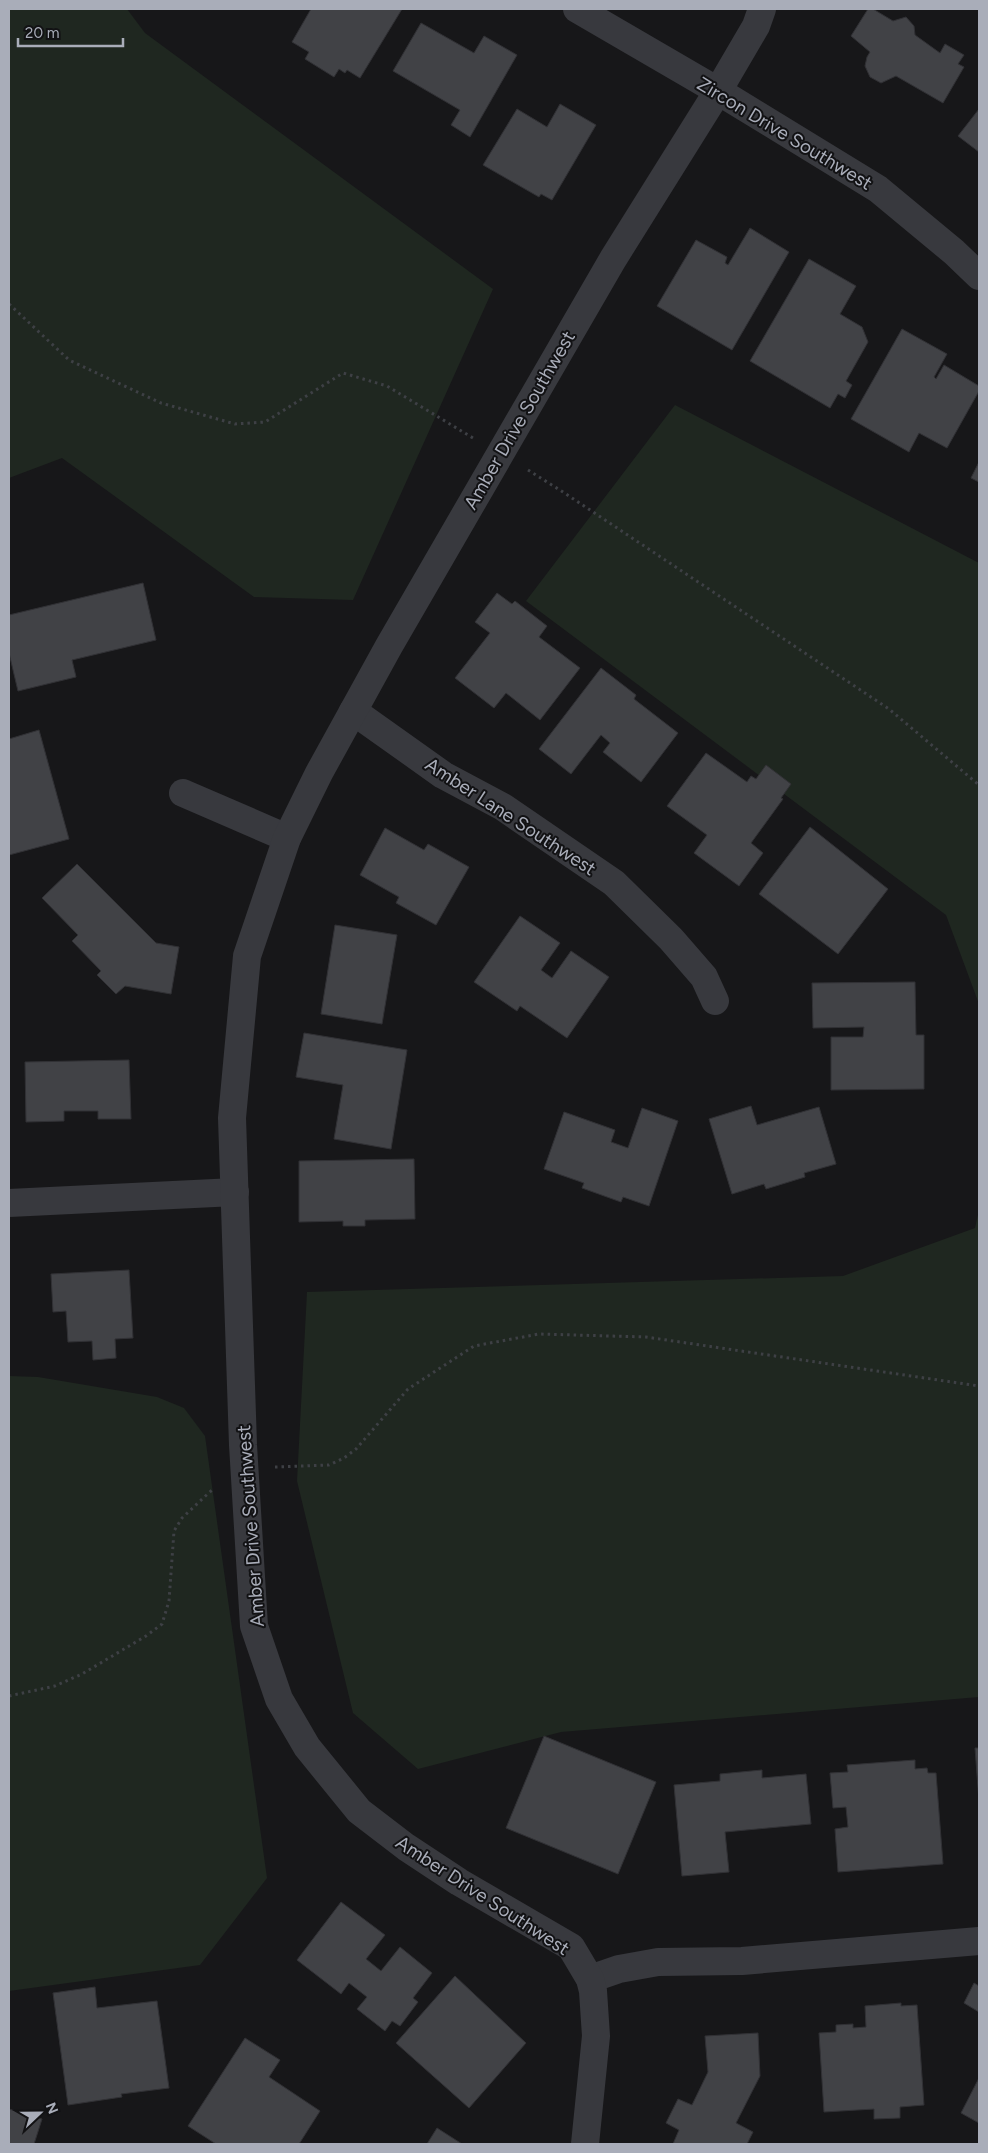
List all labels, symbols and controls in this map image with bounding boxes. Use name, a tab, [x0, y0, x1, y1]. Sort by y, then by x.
scale bar	[18, 15, 122, 47]
text: 20 m	[25, 24, 59, 42]
street label: Zircon Drive Southwest	[693, 72, 876, 195]
street label: Amber Drive Southwest	[459, 327, 580, 514]
street label: Amber Lane Southwest	[421, 753, 600, 880]
street label: Amber Drive Southwest	[232, 1424, 269, 1628]
street label: Amber Drive Southwest	[392, 1831, 574, 1960]
north arrow	[15, 2088, 65, 2138]
text: N	[42, 2100, 61, 2117]

